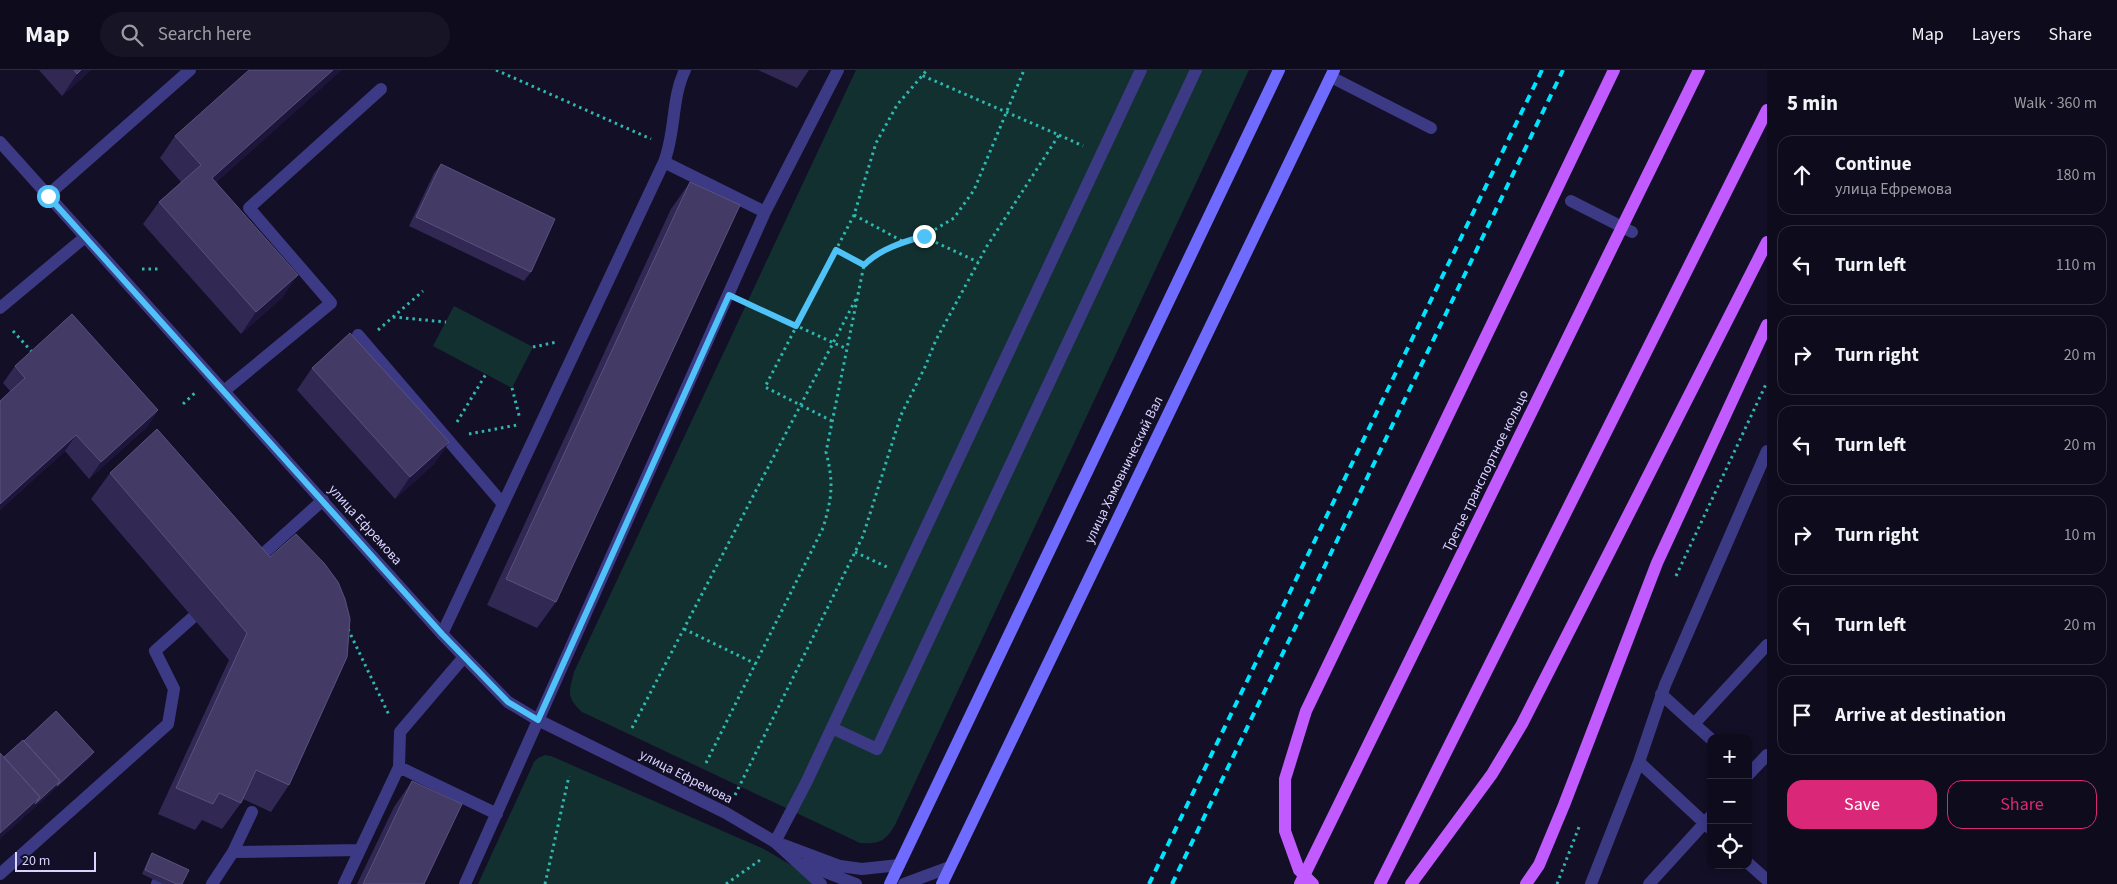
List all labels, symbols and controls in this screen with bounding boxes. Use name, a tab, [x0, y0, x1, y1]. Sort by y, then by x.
search box	[100, 12, 450, 57]
text: Map	[25, 17, 70, 52]
icon: search	[118, 21, 146, 49]
text: Search here	[158, 21, 251, 48]
text: Map	[1912, 22, 1944, 47]
text: Layers	[1972, 22, 2021, 47]
text: Share	[2049, 22, 2092, 47]
text: 5 min	[1787, 88, 1838, 118]
text: Walk · 360 m	[2014, 92, 2097, 114]
text: Continue	[1835, 151, 1912, 178]
icon: ahead	[1788, 161, 1816, 189]
text: 180 m	[2056, 164, 2096, 186]
text: улица Ефремова	[1835, 178, 1952, 200]
route start	[37, 185, 60, 208]
route end	[913, 225, 936, 248]
icon: left	[1788, 251, 1816, 279]
text: Turn left	[1835, 252, 1906, 279]
text: 110 m	[2056, 254, 2096, 276]
icon: right	[1788, 341, 1816, 369]
text: Turn right	[1835, 342, 1919, 369]
text: 20 m	[2064, 344, 2096, 366]
street label: Третье транспортное кольцо	[1438, 386, 1534, 556]
street label: улица Хамовнический Вал	[1080, 393, 1168, 547]
icon: left	[1788, 431, 1816, 459]
text: Turn left	[1835, 432, 1906, 459]
text: 20 m	[2064, 434, 2096, 456]
street label: улица Ефремова	[323, 480, 407, 570]
icon: right	[1788, 521, 1816, 549]
text: Turn right	[1835, 522, 1919, 549]
text: 10 m	[2064, 524, 2096, 546]
icon: left	[1788, 611, 1816, 639]
text: Turn left	[1835, 612, 1906, 639]
text: 20 m	[2064, 614, 2096, 636]
icon: arrive	[1788, 701, 1816, 729]
text: Arrive at destination	[1835, 702, 2006, 729]
map controls	[1707, 734, 1752, 869]
button: +	[1707, 734, 1752, 779]
street label: улица Ефремова	[636, 745, 736, 809]
button: −	[1707, 779, 1752, 824]
button: Save	[1787, 780, 1937, 829]
button: Share	[1947, 780, 2097, 829]
button: locate	[1707, 824, 1752, 869]
scale bar	[15, 849, 96, 872]
text: 20 m	[22, 851, 50, 871]

